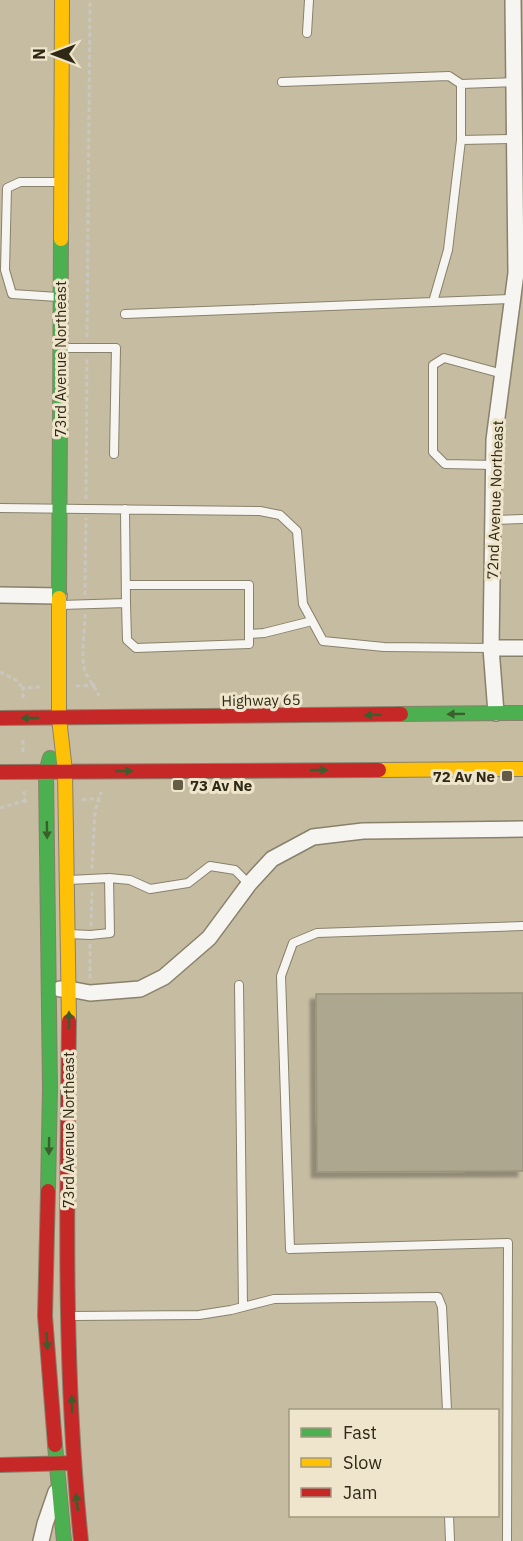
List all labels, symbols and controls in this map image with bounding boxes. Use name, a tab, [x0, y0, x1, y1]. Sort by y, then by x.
north arrow	[24, 24, 84, 84]
text: N	[29, 48, 49, 60]
street label: 73rd Avenue Northeast	[51, 281, 70, 437]
street label: 72nd Avenue Northeast	[483, 420, 507, 580]
street label: Highway 65	[221, 690, 301, 710]
one-way arrow	[447, 709, 466, 719]
one-way arrow	[363, 710, 382, 720]
one-way arrow	[20, 713, 39, 723]
one-way arrow	[309, 765, 328, 775]
one-way arrow	[114, 766, 133, 776]
place label: 72 Av Ne	[433, 767, 495, 786]
marker: 72 Av Ne	[500, 769, 514, 783]
place label: 73 Av Ne	[190, 776, 252, 795]
marker: 73 Av Ne	[171, 778, 185, 792]
one-way arrow	[42, 821, 52, 840]
one-way arrow	[64, 1011, 74, 1030]
street label: 73rd Avenue Northeast	[59, 1052, 78, 1208]
one-way arrow	[44, 1137, 54, 1156]
one-way arrow	[42, 1332, 52, 1351]
one-way arrow	[67, 1395, 77, 1414]
legend	[289, 1409, 499, 1517]
text: Fast	[343, 1421, 377, 1444]
text: Slow	[343, 1451, 382, 1474]
text: Jam	[343, 1481, 378, 1504]
one-way arrow	[72, 1492, 82, 1511]

